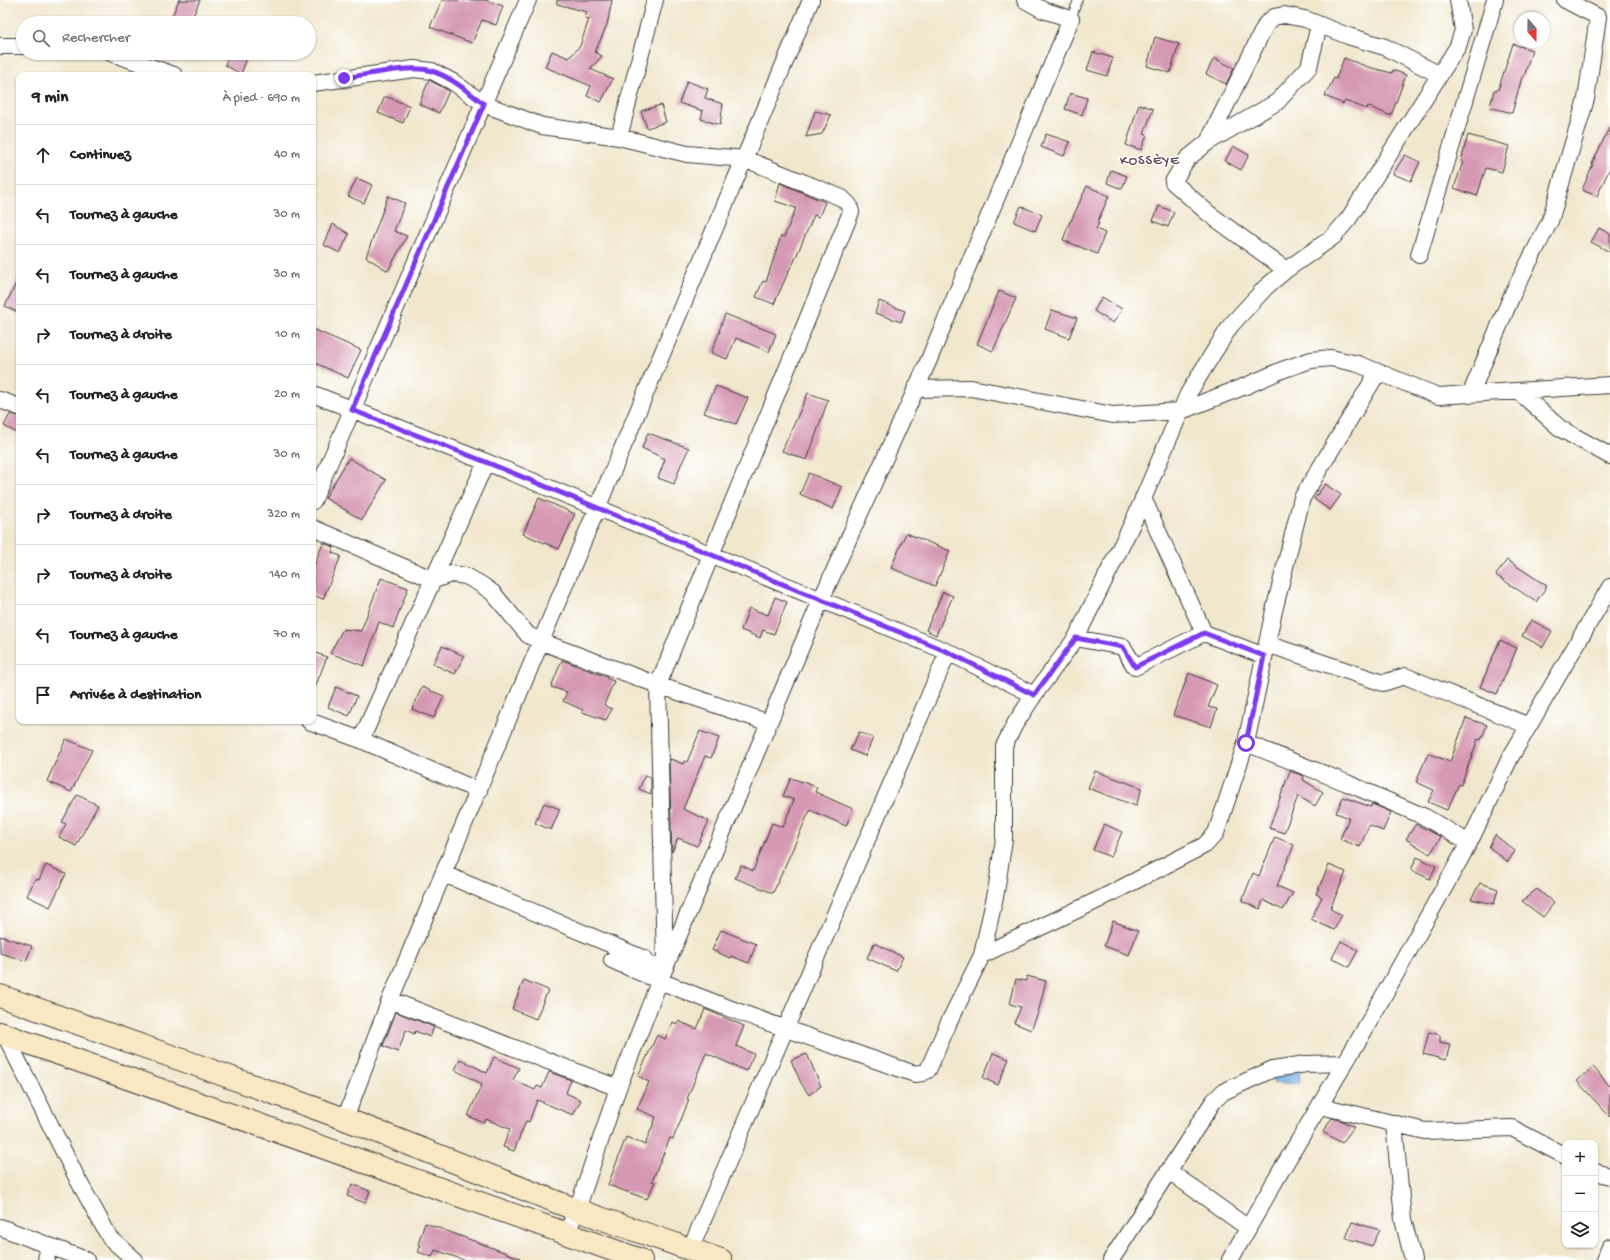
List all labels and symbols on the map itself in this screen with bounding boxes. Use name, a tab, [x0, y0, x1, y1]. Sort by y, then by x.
north arrow	[1514, 12, 1550, 48]
route end	[335, 69, 353, 87]
district label: KOSSÈYE	[1120, 153, 1180, 170]
route start	[1237, 734, 1255, 752]

